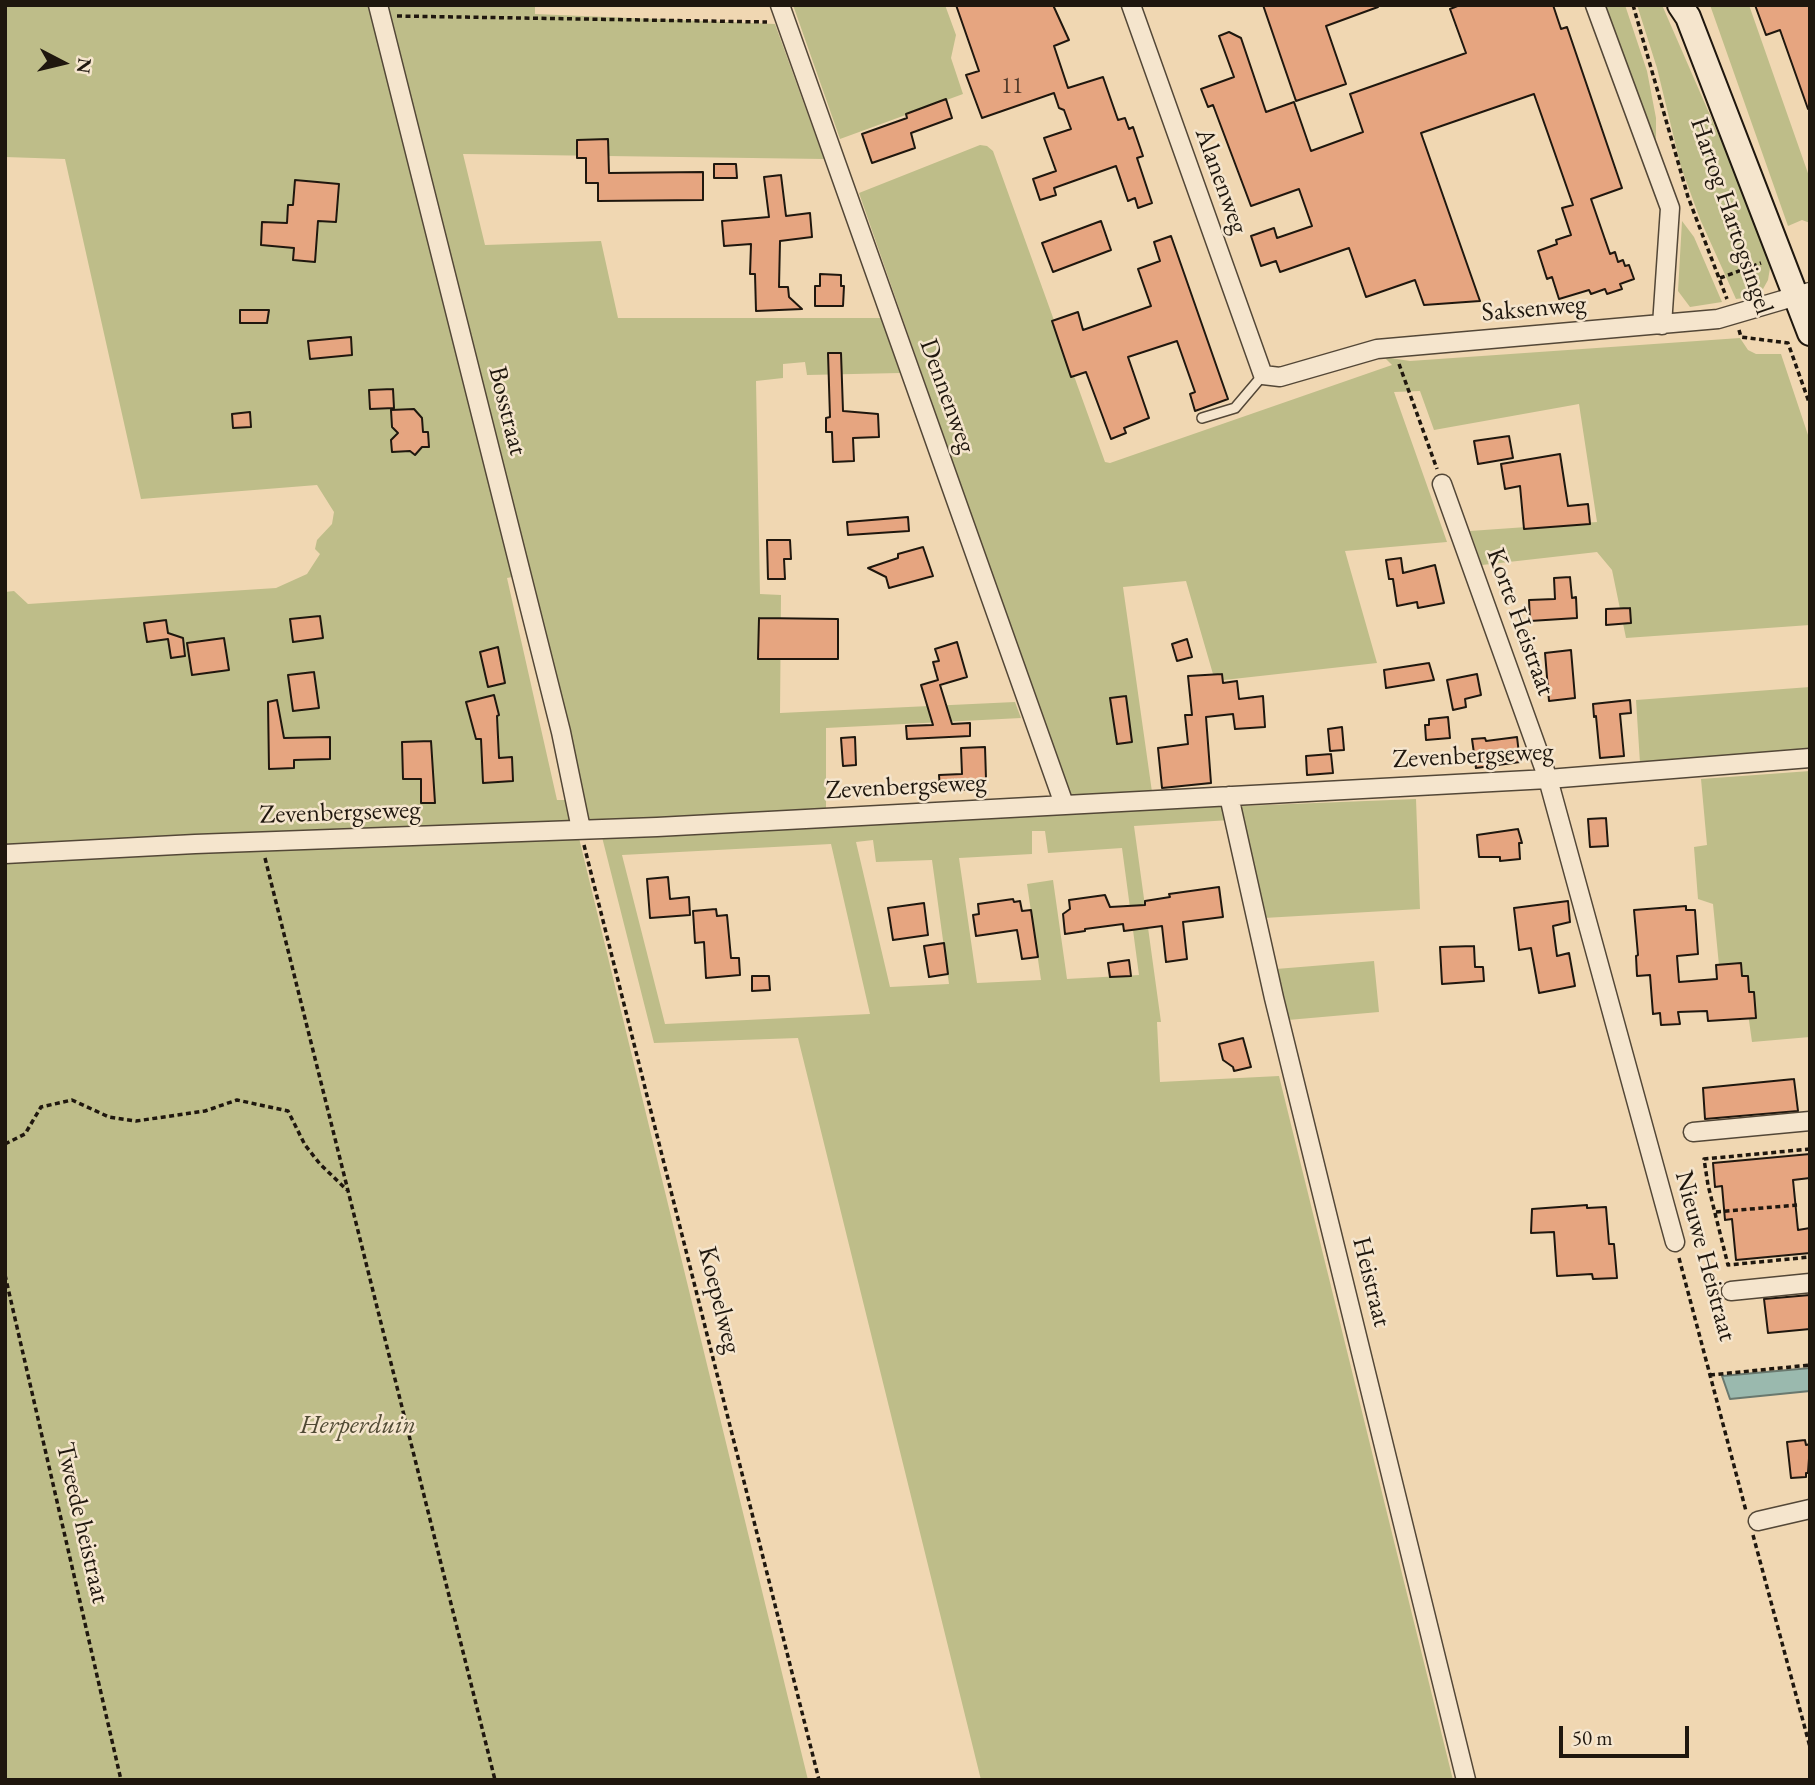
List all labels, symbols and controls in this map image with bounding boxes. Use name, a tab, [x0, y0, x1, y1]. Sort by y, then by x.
north arrow	[28, 28, 98, 98]
text: N	[71, 56, 98, 75]
house number: 11	[1001, 73, 1023, 101]
street label: Hartog Hartogsingel	[1683, 113, 1779, 319]
street label: Alanenweg	[1188, 124, 1254, 238]
street label: Saksenweg	[1480, 289, 1588, 329]
street label: Dennenweg	[912, 335, 982, 457]
street label: Bosstraat	[481, 363, 533, 459]
street label: Korte Heistraat	[1479, 544, 1561, 700]
street label: Zevenbergseweg	[1392, 736, 1554, 776]
street label: Zevenbergseweg	[825, 767, 987, 807]
street label: Zevenbergseweg	[259, 795, 421, 831]
street label: Nieuwe Heistraat	[1667, 1167, 1743, 1345]
street label: Heistraat	[1345, 1234, 1397, 1330]
street label: Koepelweg	[691, 1243, 747, 1357]
park label: Herperduin	[300, 1410, 416, 1442]
street label: Tweede heistraat	[48, 1439, 116, 1607]
scale bar	[1563, 1712, 1692, 1756]
text: 50 m	[1572, 1724, 1613, 1751]

